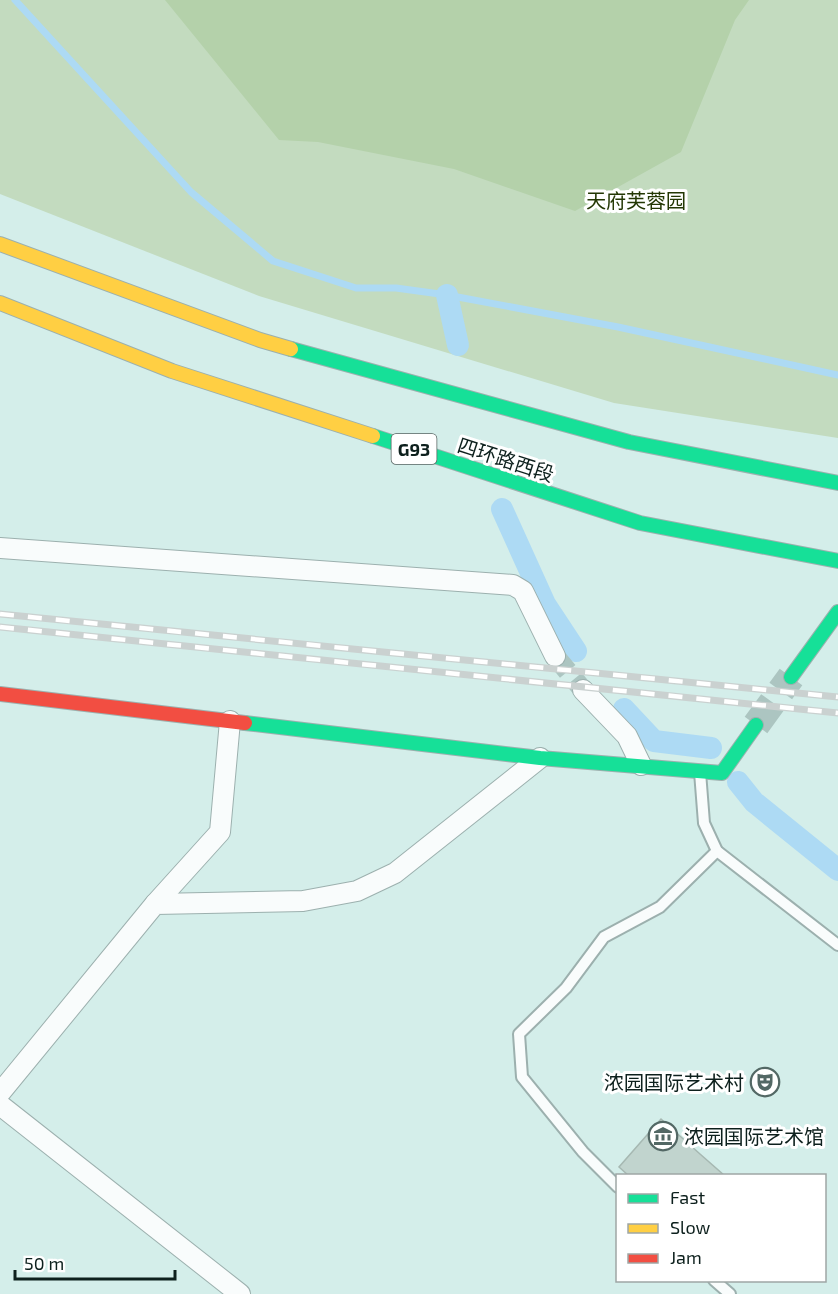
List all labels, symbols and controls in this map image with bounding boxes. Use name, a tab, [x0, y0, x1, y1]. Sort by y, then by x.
park label: 天府芙蓉园	[586, 188, 686, 212]
street label: 四环路西段	[455, 432, 557, 486]
road number: G93	[392, 434, 436, 464]
theatre icon: 浓园国际艺术村	[749, 1066, 781, 1098]
place label: 浓园国际艺术村	[604, 1070, 744, 1094]
museum icon: 浓园国际艺术馆	[647, 1120, 679, 1152]
place label: 浓园国际艺术馆	[684, 1124, 824, 1148]
legend	[616, 1174, 826, 1282]
text: Fast	[670, 1186, 705, 1208]
text: Slow	[670, 1216, 711, 1238]
scale bar	[15, 1243, 176, 1281]
text: Jam	[670, 1246, 702, 1268]
text: 50 m	[24, 1252, 64, 1274]

